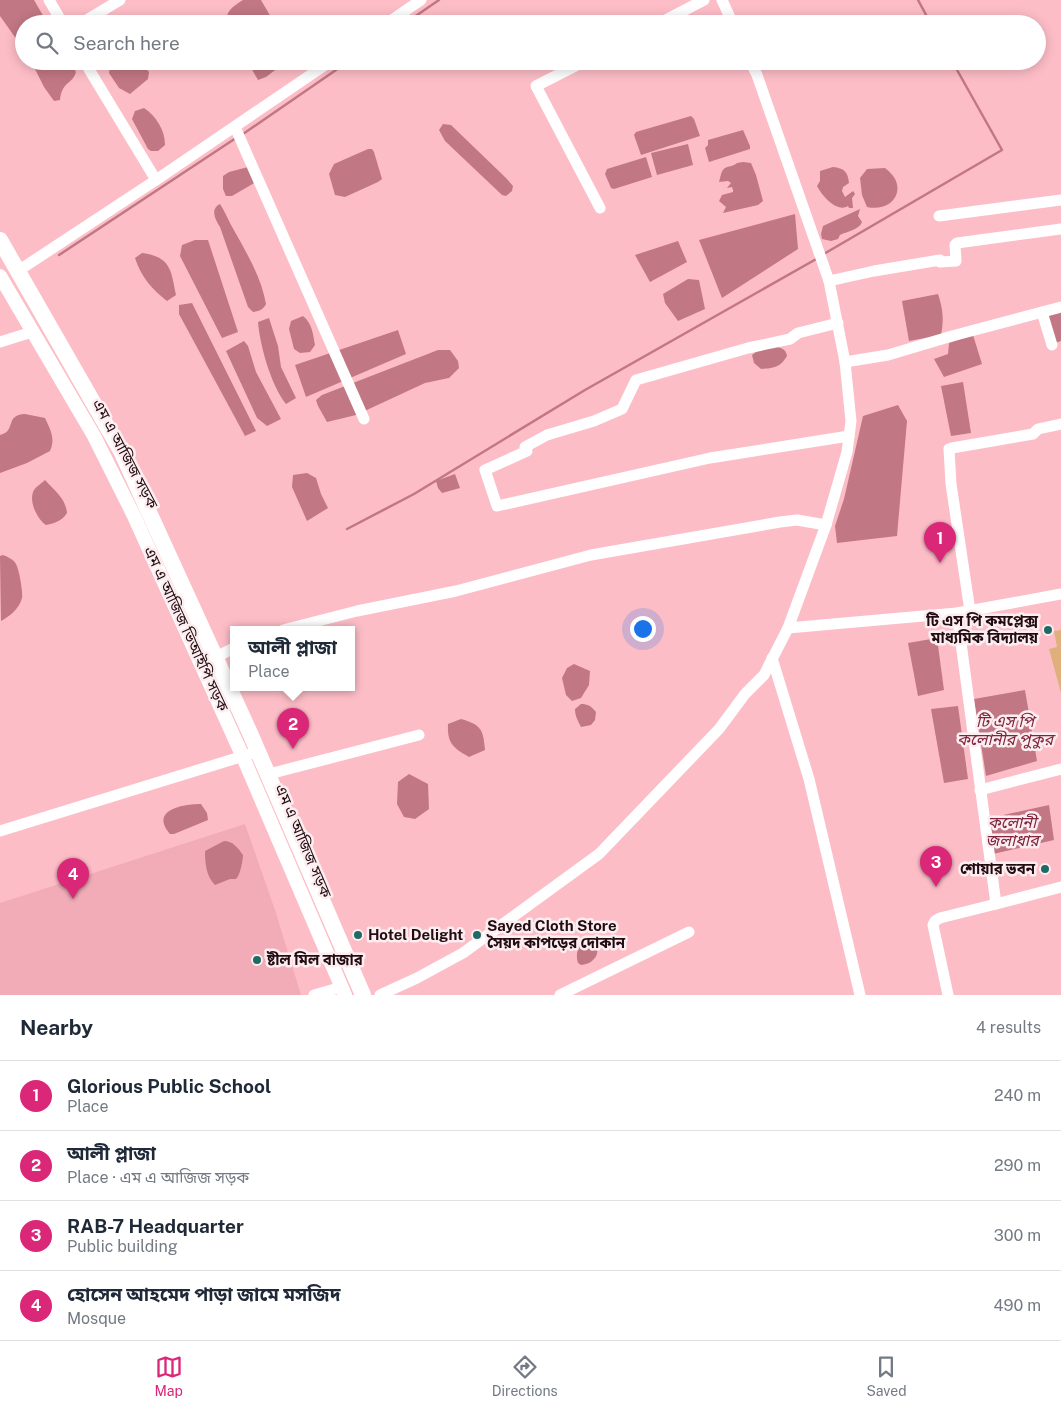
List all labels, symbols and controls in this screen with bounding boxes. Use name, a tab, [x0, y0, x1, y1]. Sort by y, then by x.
search box	[15, 15, 1046, 70]
icon: search	[33, 29, 61, 57]
text: Search here	[73, 32, 180, 54]
street label: এম এ আজিজ সড়ক	[89, 396, 162, 512]
pin: 1	[924, 522, 956, 563]
street label: এম এ আজিজ ভিআইপি সড়ক	[141, 544, 233, 715]
place label: টি এস পি কমপ্লেক্স মাধ্যমিক বিদ্যালয়	[925, 611, 1039, 646]
your location	[630, 616, 656, 642]
marker: টি এস পি কমপ্লেক্স মাধ্যমিক বিদ্যালয়	[1042, 624, 1054, 636]
popup	[230, 626, 355, 691]
text: আলী প্লাজা	[248, 636, 337, 658]
text: Place	[248, 662, 290, 681]
pin: 2	[277, 708, 309, 749]
water label: টি এস পি কলোনীর পুকুর	[957, 712, 1056, 749]
street label: এম এ আজিজ সড়ক	[272, 782, 335, 901]
water label: কলোনী জলাধার	[985, 813, 1042, 850]
pin: 3	[920, 846, 952, 887]
pin: 4	[57, 858, 89, 899]
place label: শোয়ার ভবন	[960, 860, 1036, 877]
marker: শোয়ার ভবন	[1039, 863, 1051, 875]
place label: Sayed Cloth Store সৈয়দ কাপড়ের দোকান	[486, 917, 626, 951]
place label: Hotel Delight	[368, 926, 463, 943]
marker: Hotel Delight	[352, 929, 364, 941]
marker: Sayed Cloth Store সৈয়দ কাপড়ের দোকান	[471, 929, 483, 941]
place label: ষ্টীল মিল বাজার	[266, 951, 364, 968]
marker: ষ্টীল মিল বাজার	[251, 954, 263, 966]
text: Nearby	[20, 1015, 93, 1040]
text: 4 results	[976, 1018, 1041, 1037]
text: Glorious Public School	[67, 1075, 271, 1097]
text: 1	[33, 1086, 39, 1105]
text: 240 m	[994, 1086, 1041, 1105]
text: Place	[67, 1097, 109, 1116]
text: আলী প্লাজা	[67, 1142, 156, 1164]
text: 2	[31, 1156, 41, 1175]
text: 290 m	[994, 1156, 1041, 1175]
text: Place · এম এ আজিজ সড়ক	[67, 1168, 249, 1187]
text: RAB-7 Headquarter	[67, 1215, 244, 1237]
text: 3	[31, 1226, 41, 1245]
text: 300 m	[994, 1226, 1041, 1245]
text: Public building	[67, 1237, 178, 1256]
text: হোসেন আহমেদ পাড়া জামে মসজিদ	[67, 1283, 341, 1305]
text: 4	[31, 1296, 41, 1315]
text: 490 m	[994, 1296, 1041, 1315]
text: Mosque	[67, 1309, 126, 1328]
tab: Map	[154, 1353, 183, 1399]
tab: Directions	[492, 1353, 558, 1399]
tab: Saved	[866, 1353, 907, 1399]

